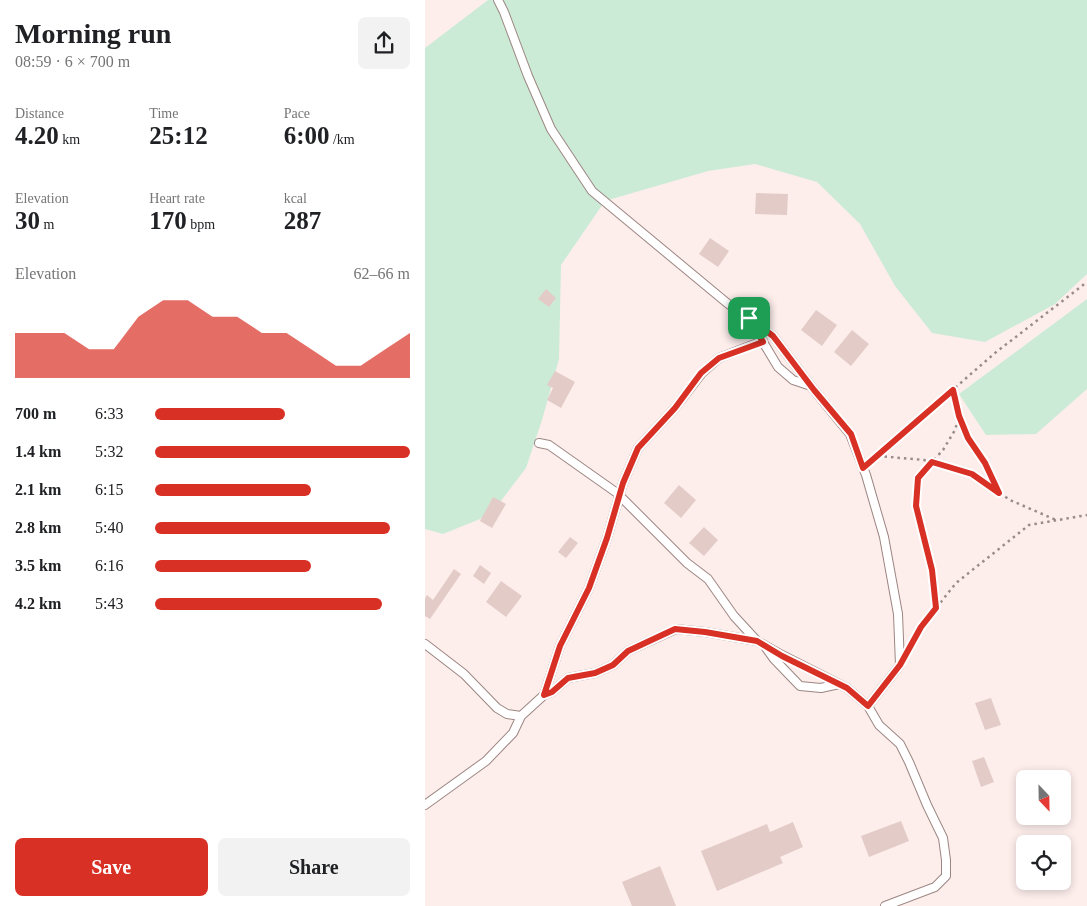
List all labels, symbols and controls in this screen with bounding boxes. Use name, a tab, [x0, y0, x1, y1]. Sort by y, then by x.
button: share	[358, 17, 410, 69]
text: Morning run	[15, 18, 171, 49]
text: 08:59 · 6 × 700 m	[15, 53, 130, 70]
text: Distance	[15, 106, 64, 121]
text: Time	[149, 106, 178, 121]
text: Pace	[284, 106, 310, 121]
text: 4.20	[15, 122, 59, 149]
text: 25:12	[149, 122, 208, 149]
text: 6:00	[284, 122, 329, 149]
text: km	[59, 132, 80, 147]
text: /km	[329, 132, 355, 147]
text: Elevation	[15, 191, 69, 206]
text: Heart rate	[149, 191, 205, 206]
text: kcal	[284, 191, 307, 206]
text: 30	[15, 207, 40, 234]
text: 170	[149, 207, 187, 234]
text: 287	[284, 207, 321, 234]
text: m	[40, 217, 54, 232]
text: bpm	[187, 217, 215, 232]
text: Elevation	[15, 265, 76, 282]
text: 62–66 m	[354, 265, 410, 282]
pin	[728, 297, 770, 339]
icon: arrive	[735, 304, 763, 332]
text: 700 m	[15, 405, 56, 422]
text: 6:33	[95, 405, 123, 422]
text: 1.4 km	[15, 443, 61, 460]
text: 5:32	[95, 443, 123, 460]
text: 2.1 km	[15, 481, 61, 498]
text: 6:15	[95, 481, 123, 498]
text: 2.8 km	[15, 519, 61, 536]
text: 5:40	[95, 519, 123, 536]
text: 3.5 km	[15, 557, 61, 574]
text: 6:16	[95, 557, 123, 574]
text: 4.2 km	[15, 595, 61, 612]
text: 5:43	[95, 595, 123, 612]
north arrow	[1016, 770, 1071, 825]
map controls	[1016, 770, 1071, 890]
button: locate	[1016, 835, 1071, 890]
button: Save	[15, 838, 208, 896]
button: Share	[218, 838, 410, 896]

